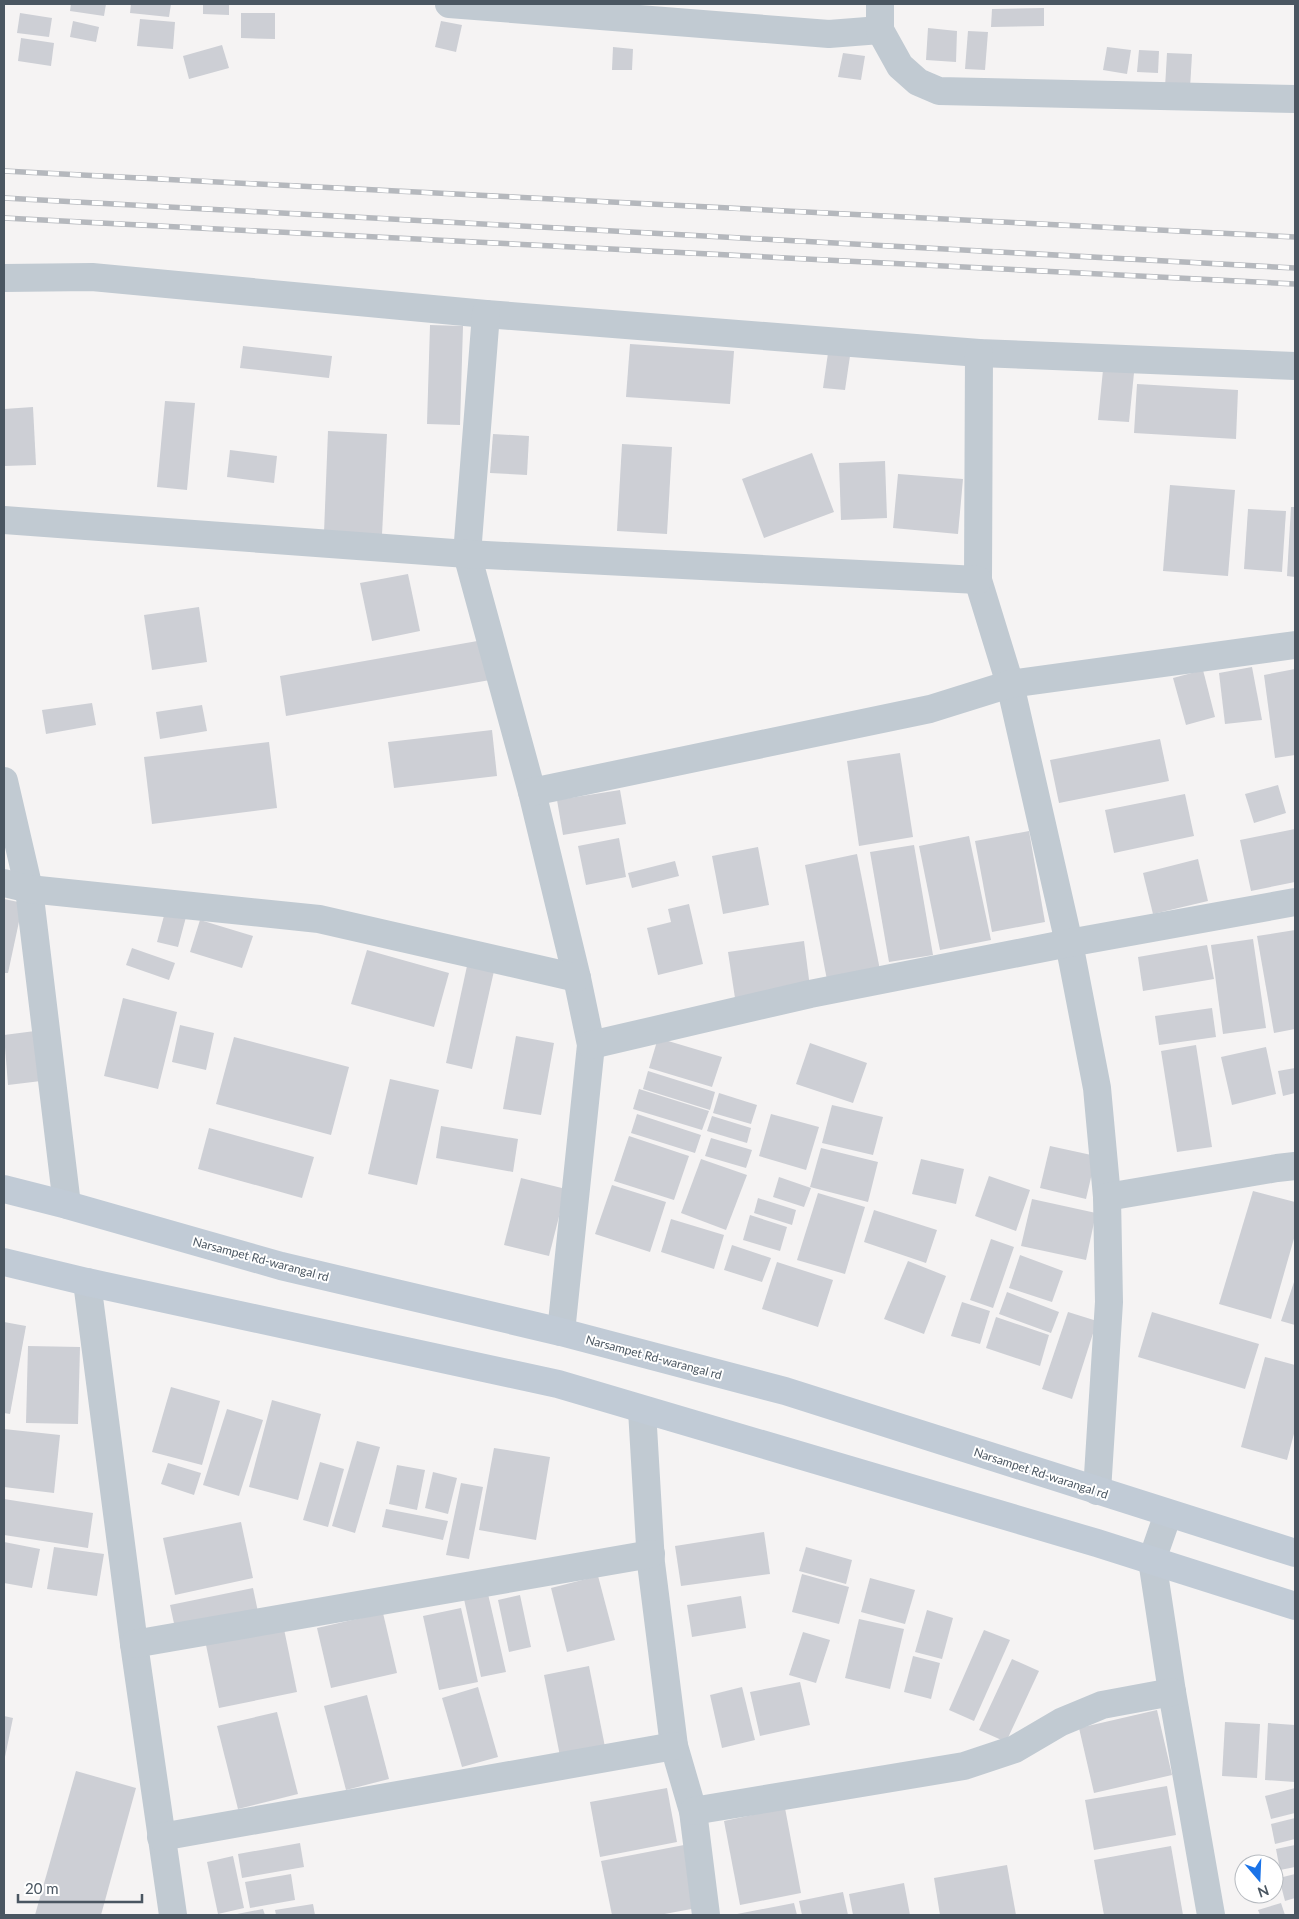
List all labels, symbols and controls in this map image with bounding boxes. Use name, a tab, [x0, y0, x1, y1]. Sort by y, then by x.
street label: Narsampet Rd-warangal rd	[191, 1234, 331, 1284]
street label: Narsampet Rd-warangal rd	[584, 1332, 724, 1382]
street label: Narsampet Rd-warangal rd	[972, 1444, 1110, 1502]
north arrow	[1234, 1854, 1284, 1904]
scale bar	[18, 1872, 141, 1904]
text: 20 m	[25, 1879, 59, 1897]
text: N	[1256, 1882, 1271, 1902]

